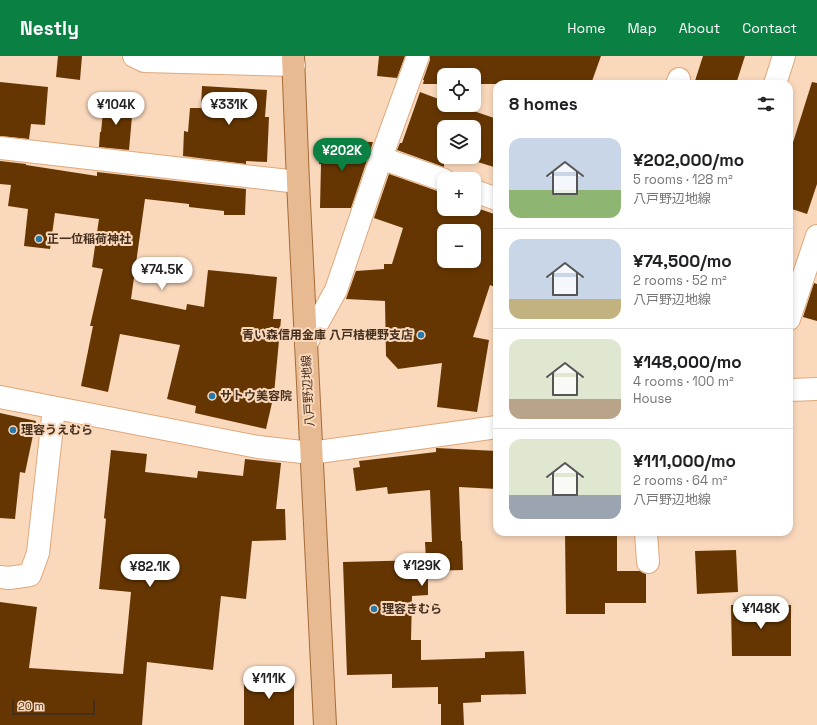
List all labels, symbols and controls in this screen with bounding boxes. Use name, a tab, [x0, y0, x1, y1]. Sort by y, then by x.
text: Nestly	[20, 16, 79, 41]
text: Home	[567, 19, 605, 37]
text: Map	[627, 19, 657, 37]
text: About	[679, 19, 720, 37]
text: Contact	[742, 19, 797, 37]
map controls	[437, 68, 481, 268]
button: locate	[437, 68, 481, 112]
pin: ¥104K	[88, 92, 144, 126]
pin: ¥331K	[201, 92, 257, 126]
text: 8 homes	[509, 93, 578, 115]
icon: filters	[755, 93, 777, 115]
text: ¥104K	[97, 96, 135, 113]
text: ¥331K	[210, 96, 248, 113]
button: layers	[437, 120, 481, 164]
pin: ¥202K	[314, 138, 370, 172]
text: ¥202K	[322, 142, 362, 159]
text: ¥202,000/mo	[633, 149, 744, 171]
icon: home	[541, 154, 589, 202]
text: 5 rooms · 128 m²	[633, 171, 733, 188]
button: +	[437, 172, 481, 216]
text: 八戸野辺地線	[633, 190, 711, 207]
button: −	[437, 224, 481, 268]
place label: 正一位稲荷神社	[47, 231, 131, 247]
marker: 正一位稲荷神社	[34, 234, 44, 244]
text: ¥74,500/mo	[633, 250, 732, 272]
icon: home	[541, 255, 589, 303]
pin: ¥74.5K	[129, 257, 195, 291]
text: ¥74.5K	[141, 261, 183, 278]
text: 2 rooms · 52 m²	[633, 272, 727, 289]
text: 八戸野辺地線	[633, 291, 711, 308]
place label: 青い森信用金庫 八戸桔梗野支店	[242, 327, 413, 343]
marker: 青い森信用金庫 八戸桔梗野支店	[416, 330, 426, 340]
text: ¥148,000/mo	[633, 351, 742, 373]
street label: 八戸野辺地線	[298, 355, 318, 427]
icon: home	[541, 355, 589, 403]
text: 4 rooms · 100 m²	[633, 373, 734, 390]
place label: サトウ美容院	[220, 388, 292, 404]
text: House	[633, 390, 672, 407]
marker: サトウ美容院	[207, 391, 217, 401]
place label: 理容うえむら	[21, 422, 93, 438]
marker: 理容うえむら	[8, 425, 18, 435]
text: ¥111,000/mo	[633, 450, 736, 472]
icon: home	[541, 455, 589, 503]
text: 2 rooms · 64 m²	[633, 472, 727, 489]
text: 八戸野辺地線	[633, 491, 711, 508]
pin: ¥129K	[394, 553, 450, 587]
pin: ¥82.1K	[117, 554, 183, 588]
text: ¥129K	[403, 557, 441, 574]
text: ¥82.1K	[130, 558, 170, 575]
pin: ¥148K	[733, 596, 789, 630]
text: ¥148K	[742, 600, 780, 617]
place label: 理容きむら	[382, 601, 442, 617]
marker: 理容きむら	[369, 604, 379, 614]
pin: ¥111K	[241, 666, 297, 700]
text: ¥111K	[252, 670, 286, 687]
scale bar	[12, 697, 95, 716]
text: 20 m	[18, 699, 44, 713]

